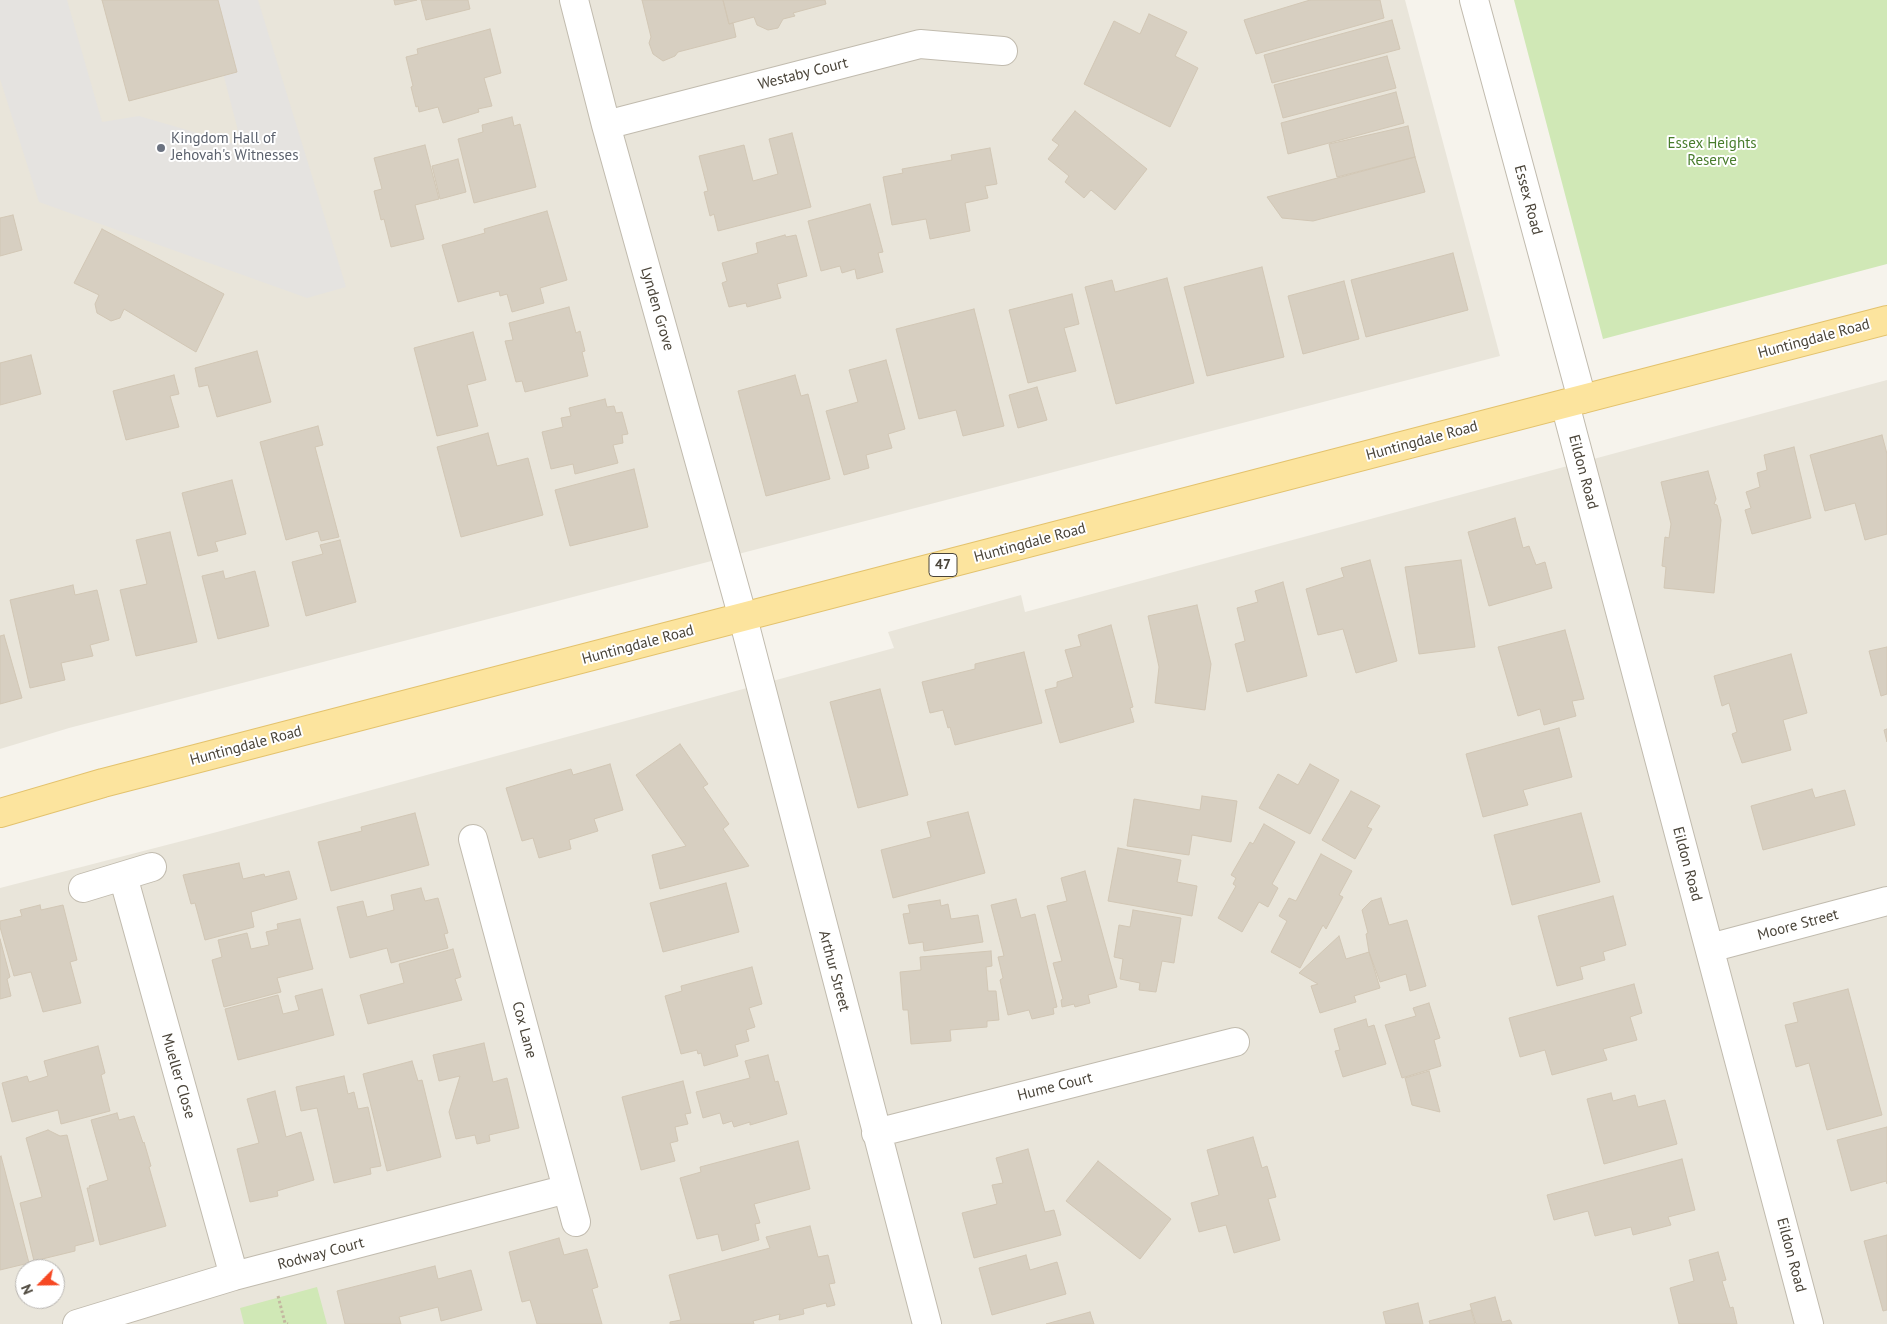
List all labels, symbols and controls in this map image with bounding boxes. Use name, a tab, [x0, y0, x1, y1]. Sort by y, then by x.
street label: Westaby Court	[756, 54, 850, 94]
place label: Kingdom Hall of Jehovah's Witnesses	[171, 130, 298, 165]
park label: Essex Heights Reserve	[1667, 135, 1757, 170]
marker: Kingdom Hall of Jehovah's Witnesses	[155, 142, 167, 154]
street label: Essex Road	[1510, 163, 1546, 237]
street label: Lynden Grove	[636, 265, 678, 353]
street label: Huntingdale Road	[1756, 315, 1872, 363]
street label: Huntingdale Road	[1364, 417, 1480, 465]
street label: Eildon Road	[1564, 433, 1602, 511]
street label: Huntingdale Road	[972, 519, 1088, 567]
road number: 47	[929, 554, 957, 576]
street label: Huntingdale Road	[580, 621, 696, 669]
street label: Huntingdale Road	[188, 722, 304, 770]
street label: Eildon Road	[1668, 825, 1706, 903]
street label: Moore Street	[1756, 906, 1840, 944]
street label: Arthur Street	[815, 929, 853, 1013]
street label: Cox Lane	[508, 1000, 540, 1060]
street label: Mueller Close	[157, 1031, 199, 1121]
street label: Hume Court	[1016, 1069, 1094, 1105]
street label: Eildon Road	[1772, 1216, 1810, 1294]
street label: Rodway Court	[276, 1234, 366, 1274]
north arrow	[15, 1259, 65, 1309]
text: N	[17, 1282, 37, 1297]

